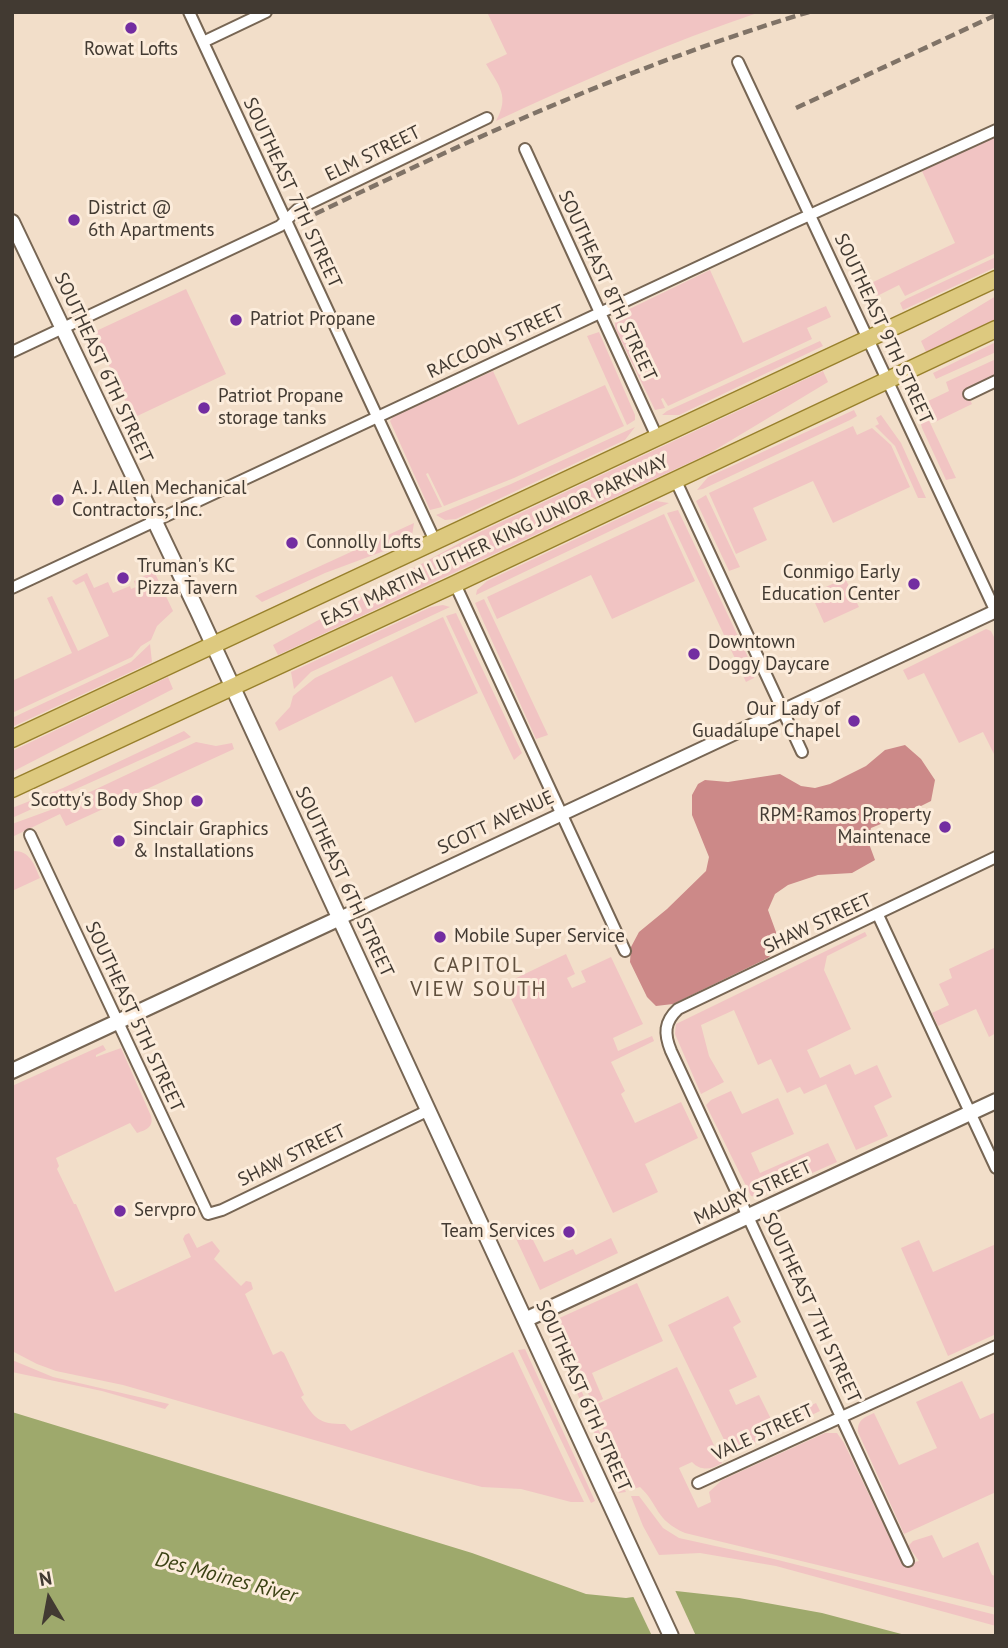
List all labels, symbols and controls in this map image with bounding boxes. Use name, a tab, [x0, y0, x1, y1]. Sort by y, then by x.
marker: Rowat Lofts	[123, 20, 139, 36]
place label: Rowat Lofts	[84, 39, 178, 61]
street label: SOUTHEAST 7TH STREET	[238, 94, 346, 292]
street label: ELM STREET	[322, 121, 424, 187]
street label: SOUTHEAST 8TH STREET	[553, 187, 661, 385]
place label: District @ 6th Apartments	[88, 198, 214, 242]
marker: District @ 6th Apartments	[66, 212, 82, 228]
street label: SOUTHEAST 9TH STREET	[829, 230, 937, 428]
street label: SOUTHEAST 6TH STREET	[49, 269, 157, 467]
street label: RACCOON STREET	[424, 300, 568, 384]
place label: Patriot Propane	[250, 309, 375, 331]
marker: Patriot Propane	[228, 312, 244, 328]
place label: Patriot Propane storage tanks	[218, 386, 343, 430]
marker: Patriot Propane storage tanks	[196, 400, 212, 416]
street label: EAST MARTIN LUTHER KING JUNIOR PARKWAY	[318, 450, 672, 632]
place label: A. J. Allen Mechanical Contractors, Inc.	[72, 478, 247, 522]
marker: A. J. Allen Mechanical Contractors, Inc.	[50, 492, 66, 508]
place label: Connolly Lofts	[306, 532, 421, 554]
marker: Connolly Lofts	[284, 535, 300, 551]
place label: Truman's KC Pizza Tavern	[137, 556, 238, 600]
place label: Conmigo Early Education Center	[762, 562, 900, 606]
marker: Truman's KC Pizza Tavern	[115, 570, 131, 586]
marker: Conmigo Early Education Center	[906, 576, 922, 592]
place label: Downtown Doggy Daycare	[708, 632, 830, 676]
marker: Downtown Doggy Daycare	[686, 646, 702, 662]
place label: Our Lady of Guadalupe Chapel	[692, 699, 840, 743]
marker: Our Lady of Guadalupe Chapel	[846, 713, 862, 729]
street label: SOUTHEAST 6TH STREET	[290, 783, 398, 981]
street label: SCOTT AVENUE	[434, 786, 558, 860]
place label: Scotty's Body Shop	[30, 790, 183, 812]
marker: Scotty's Body Shop	[189, 793, 205, 809]
place label: RPM-Ramos Property Maintenace	[759, 805, 931, 849]
place label: Sinclair Graphics & Installations	[133, 819, 269, 863]
marker: RPM-Ramos Property Maintenace	[937, 819, 953, 835]
marker: Sinclair Graphics & Installations	[111, 833, 127, 849]
street label: SHAW STREET	[760, 889, 876, 959]
street label: SOUTHEAST 5TH STREET	[80, 918, 188, 1116]
place label: Mobile Super Service	[454, 926, 625, 948]
marker: Mobile Super Service	[432, 929, 448, 945]
district label: CAPITOL VIEW SOUTH	[412, 953, 546, 1003]
street label: SHAW STREET	[234, 1120, 350, 1192]
street label: MAURY STREET	[691, 1156, 815, 1230]
place label: Servpro	[134, 1200, 196, 1222]
marker: Servpro	[112, 1203, 128, 1219]
street label: SOUTHEAST 7TH STREET	[757, 1209, 865, 1407]
place label: Team Services	[441, 1221, 555, 1243]
marker: Team Services	[561, 1224, 577, 1240]
street label: SOUTHEAST 6TH STREET	[530, 1297, 636, 1495]
street label: VALE STREET	[709, 1400, 817, 1466]
water label: Des Moines River	[152, 1547, 300, 1609]
north arrow	[14, 1564, 84, 1634]
text: N	[37, 1565, 54, 1591]

